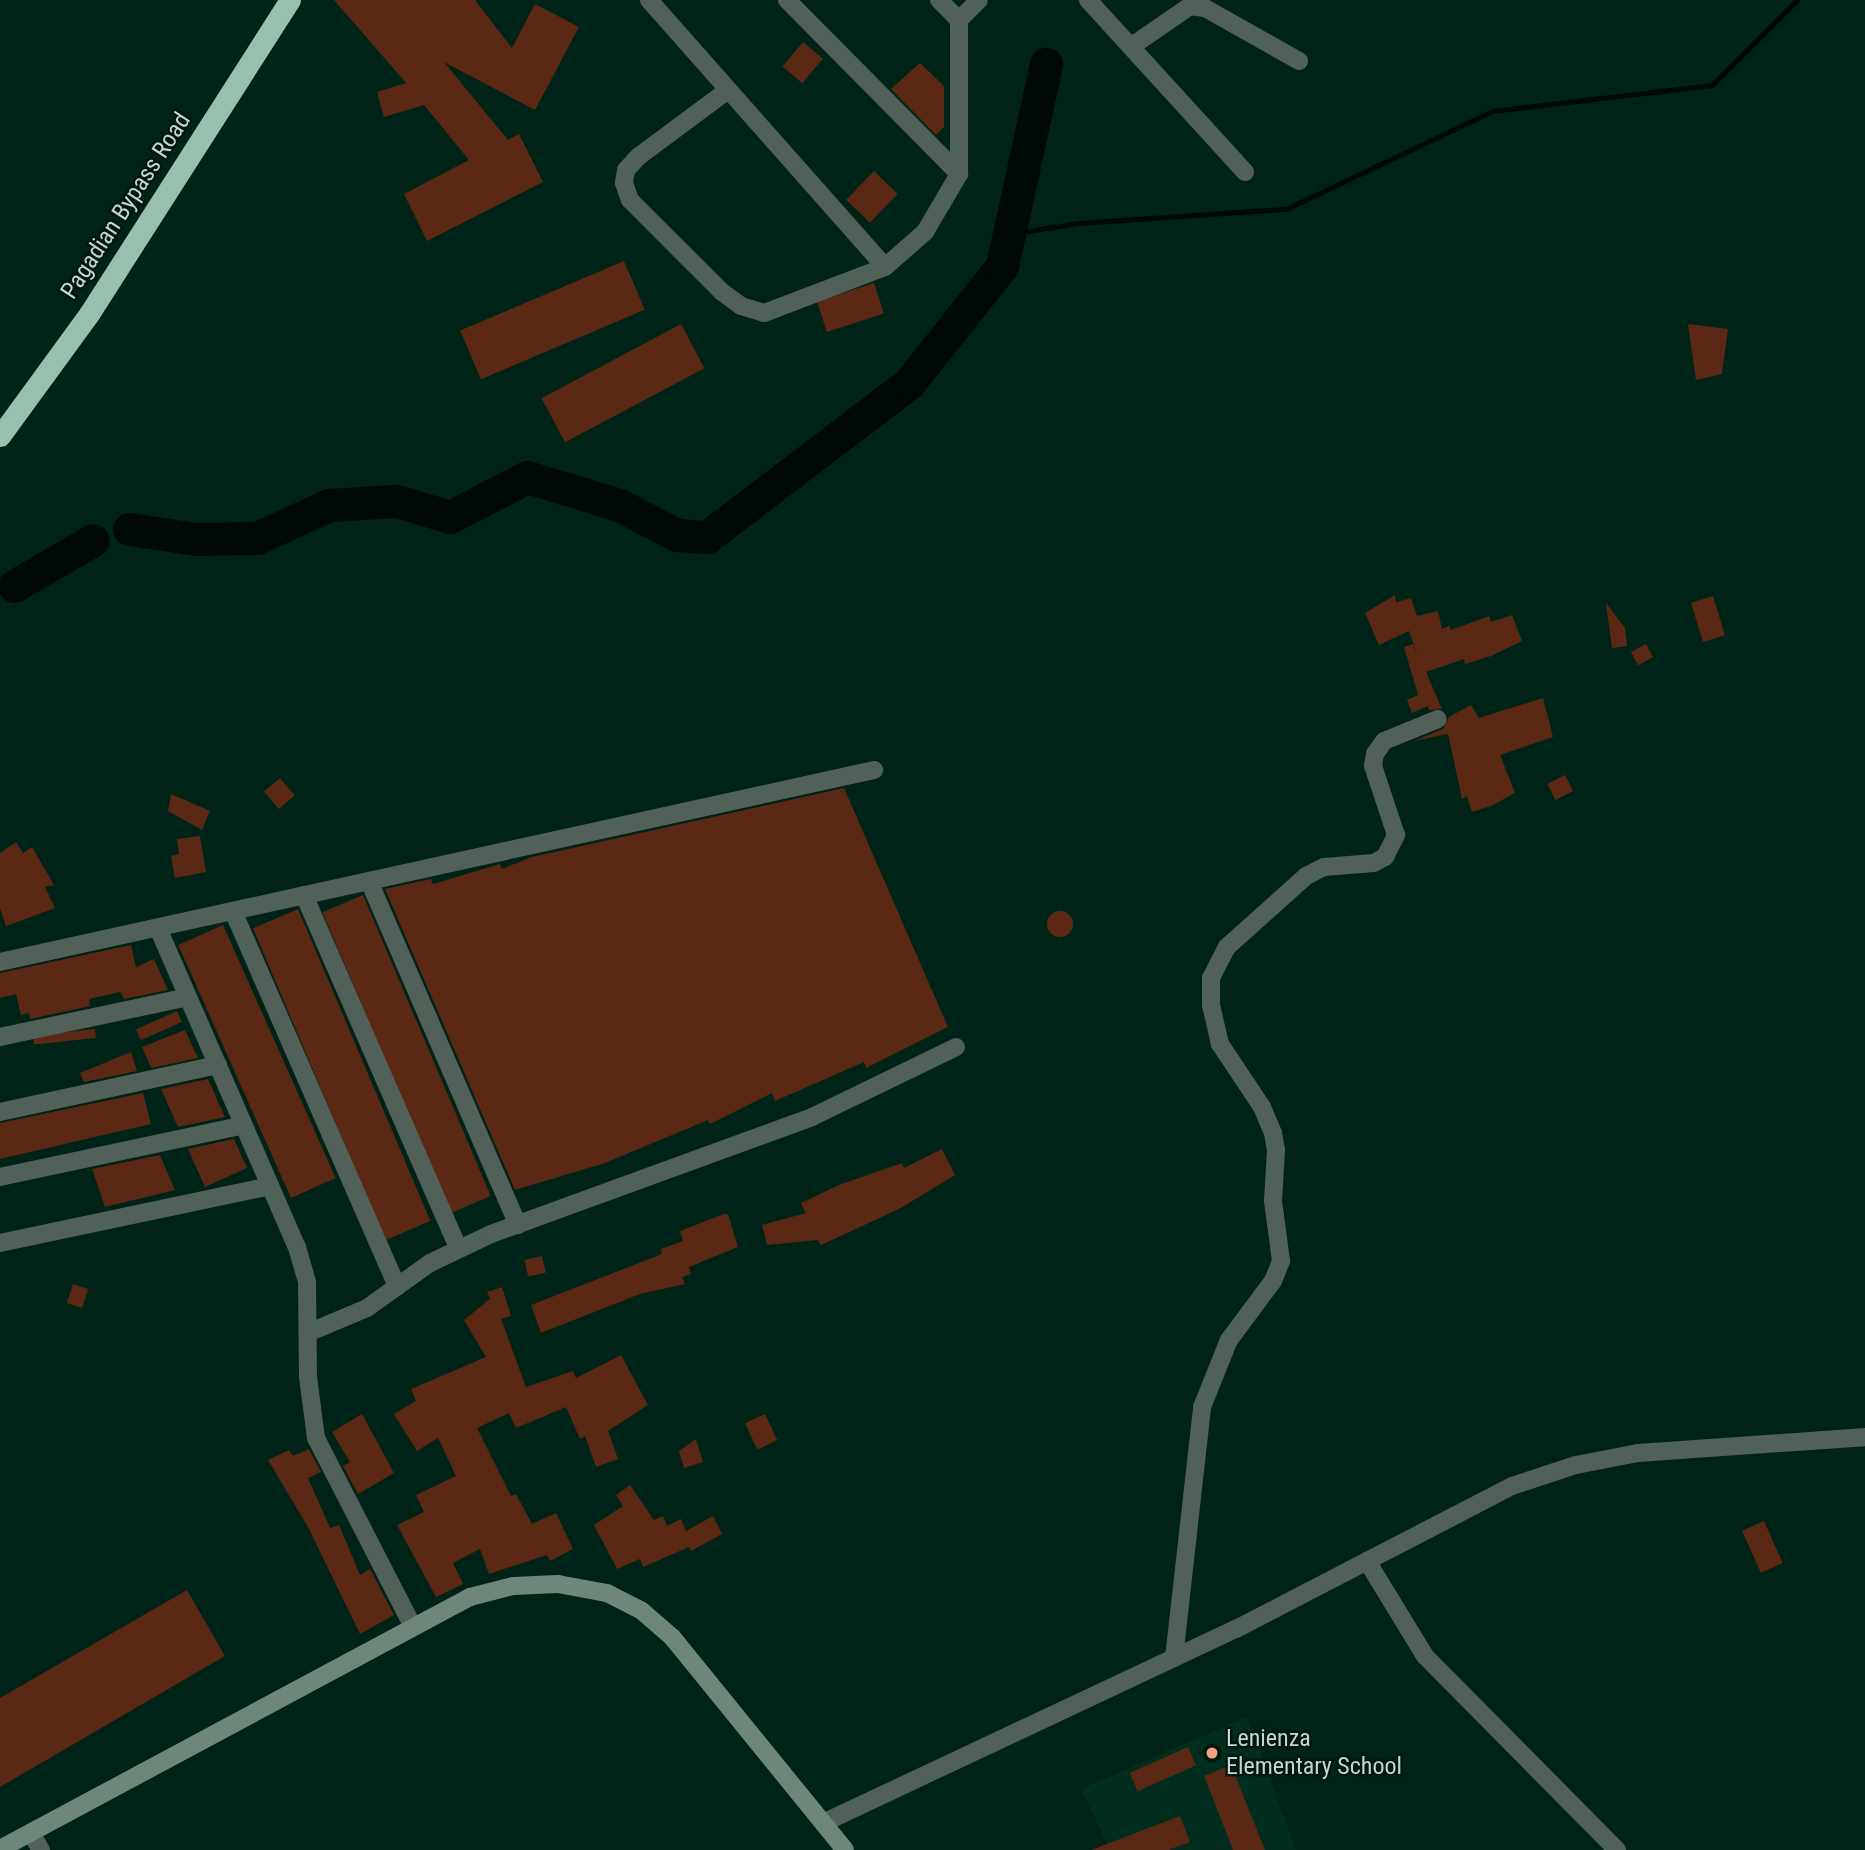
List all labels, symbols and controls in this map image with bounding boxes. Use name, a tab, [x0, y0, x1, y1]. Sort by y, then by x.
street label: Pagadian Bypass Road	[55, 108, 197, 304]
place label: Lenienza Elementary School	[1226, 1725, 1402, 1781]
marker: Lenienza Elementary School	[1204, 1745, 1220, 1761]

